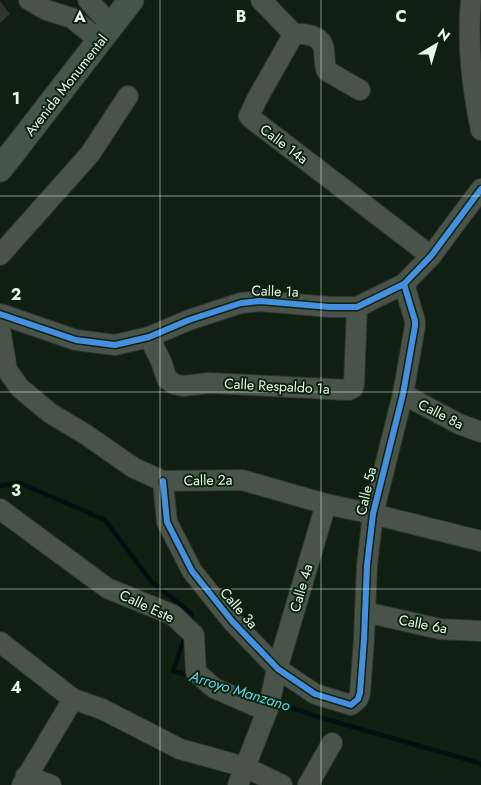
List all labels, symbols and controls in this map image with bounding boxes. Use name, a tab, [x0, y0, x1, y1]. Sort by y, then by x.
text: A	[73, 5, 86, 28]
text: B	[236, 5, 246, 28]
text: C	[395, 5, 407, 28]
north arrow	[411, 20, 461, 70]
text: N	[433, 23, 455, 46]
street label: Avenida Monumental	[20, 30, 112, 140]
text: 1	[12, 87, 20, 110]
street label: Calle 14a	[256, 119, 312, 169]
street label: Calle 1a	[251, 280, 299, 302]
text: 2	[11, 283, 21, 306]
street label: Calle Respaldo 1a	[224, 373, 330, 399]
street label: Calle 8a	[415, 394, 467, 434]
street label: Calle 5a	[351, 465, 381, 517]
street label: Calle 2a	[183, 470, 233, 490]
text: 3	[11, 479, 21, 502]
street label: Calle 4a	[285, 562, 317, 614]
street label: Calle 3a	[216, 583, 262, 633]
street label: Calle Este	[116, 585, 178, 627]
street label: Calle 6a	[397, 610, 449, 638]
water label: Arroyo Manzano	[186, 665, 293, 717]
text: 4	[10, 676, 22, 699]

